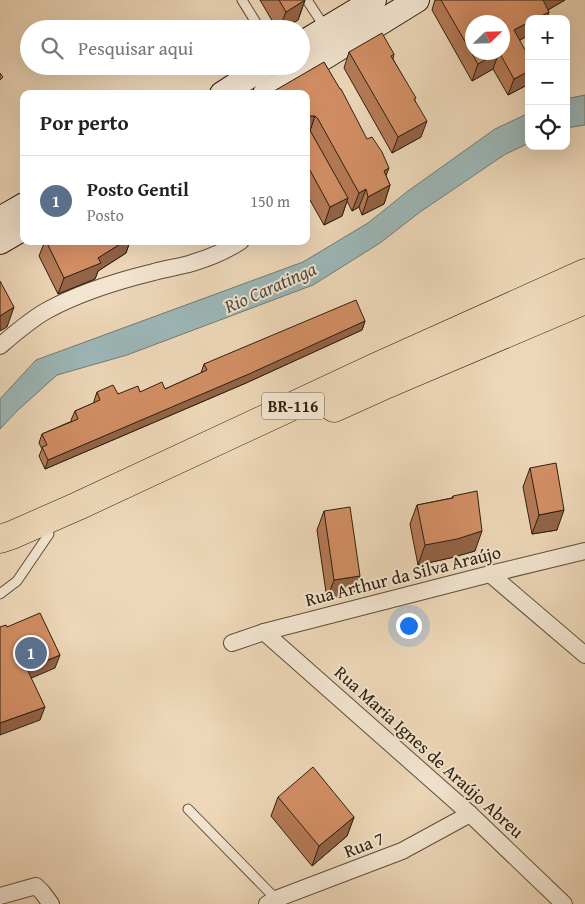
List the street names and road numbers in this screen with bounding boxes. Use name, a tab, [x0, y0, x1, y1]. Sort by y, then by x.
road number: BR-116	[262, 392, 324, 420]
street label: Rua Arthur da Silva Araújo	[302, 538, 504, 613]
street label: Rua Maria Ignes de Araújo Abreu	[329, 659, 530, 844]
street label: Rua 7	[340, 825, 388, 865]

